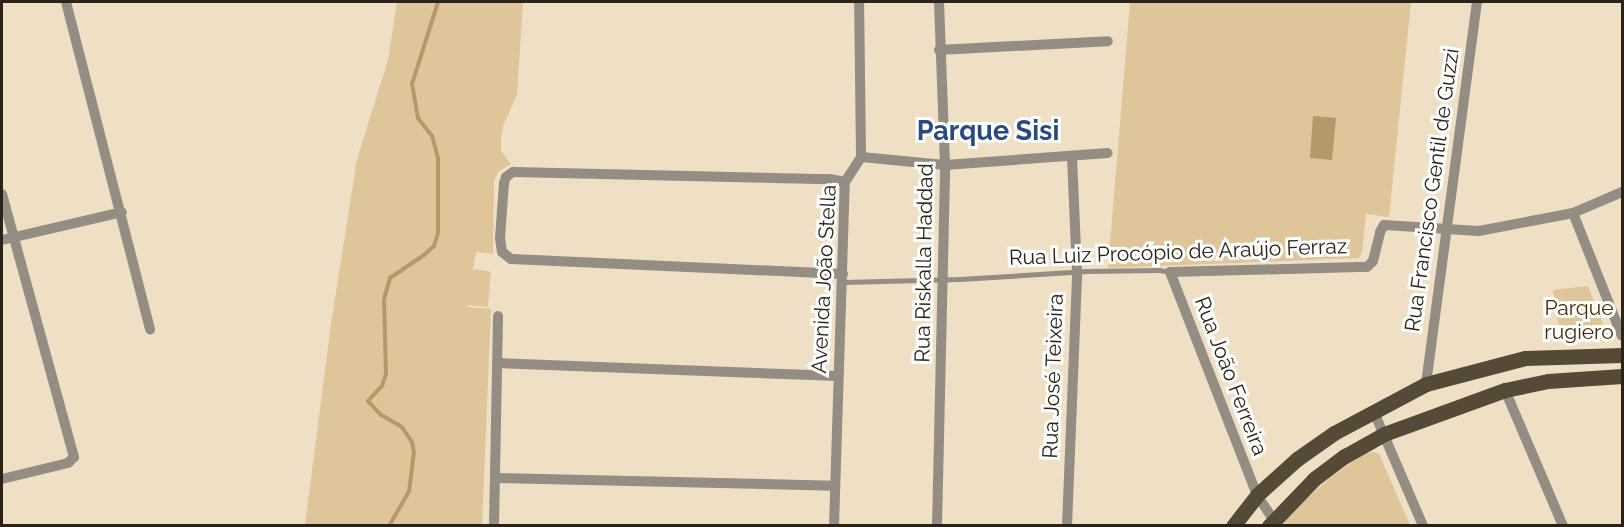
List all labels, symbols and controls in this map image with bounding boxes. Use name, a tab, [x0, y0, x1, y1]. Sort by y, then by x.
street label: Rua Francisco Gentil de Guzzi	[1400, 46, 1464, 334]
district label: Parque Sisi	[917, 115, 1059, 147]
street label: Rua Riskalla Haddad	[910, 163, 938, 363]
street label: Avenida João Stella	[806, 184, 842, 374]
street label: Rua Luiz Procópio de Araújo Ferraz	[1008, 233, 1348, 271]
street label: Rua José Teixeira	[1038, 293, 1068, 459]
street label: Rua João Ferreira	[1189, 293, 1273, 459]
park label: Parque rugiero	[1544, 295, 1614, 345]

